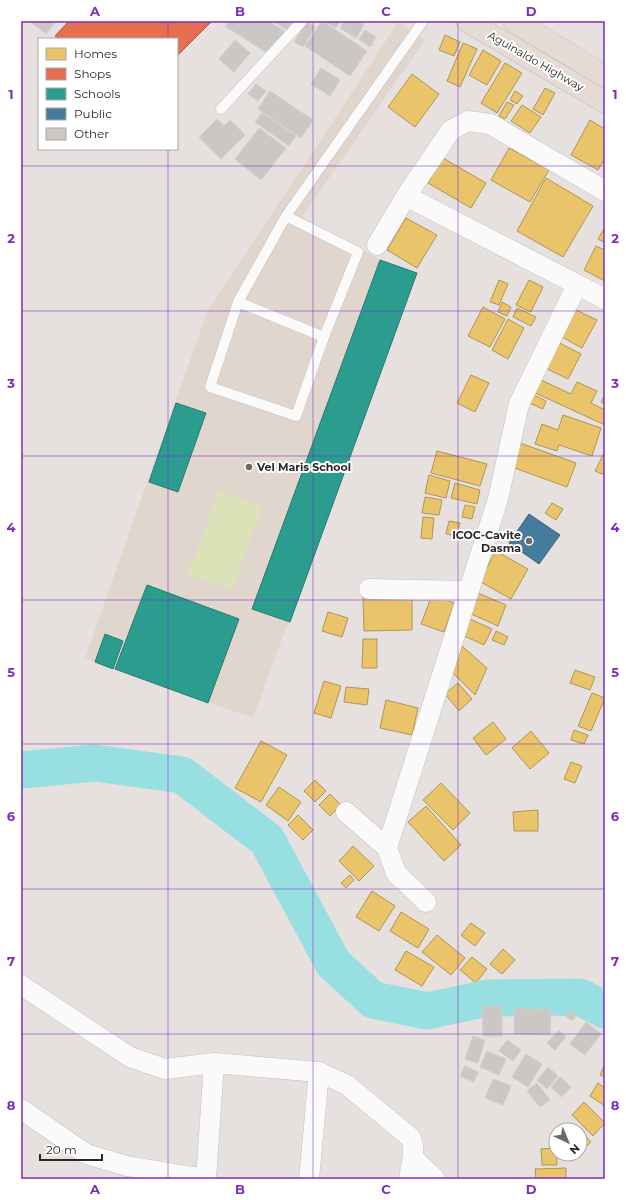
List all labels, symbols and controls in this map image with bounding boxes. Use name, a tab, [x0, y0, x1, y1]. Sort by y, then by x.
text: A	[89, 3, 101, 19]
text: B	[235, 3, 245, 19]
text: C	[381, 3, 391, 19]
text: D	[526, 3, 537, 19]
street label: Aguinaldo Highway	[486, 28, 586, 94]
legend	[38, 38, 178, 150]
text: Homes	[74, 46, 117, 61]
text: Shops	[74, 66, 111, 81]
text: 1	[8, 86, 14, 102]
text: Schools	[74, 86, 120, 101]
text: 1	[612, 86, 618, 102]
text: Public	[74, 106, 112, 121]
text: Other	[74, 126, 109, 141]
text: 2	[7, 230, 15, 246]
text: 2	[611, 230, 619, 246]
text: 3	[6, 375, 15, 391]
text: 3	[610, 375, 619, 391]
place label: Vel Maris School	[256, 460, 351, 474]
marker: Vel Maris School	[244, 462, 254, 472]
text: 4	[7, 519, 16, 535]
text: 4	[611, 519, 620, 535]
place label: ICOC-Cavite Dasma	[452, 528, 521, 555]
marker: ICOC-Cavite Dasma	[524, 536, 534, 546]
text: 5	[7, 664, 15, 680]
text: 5	[611, 664, 619, 680]
text: 6	[7, 808, 16, 824]
text: 6	[611, 808, 620, 824]
text: 7	[7, 953, 15, 969]
text: 7	[611, 953, 619, 969]
text: 8	[7, 1097, 16, 1113]
text: 8	[611, 1097, 620, 1113]
north arrow	[548, 1122, 588, 1162]
scale bar	[40, 1136, 102, 1162]
text: N	[567, 1141, 583, 1157]
text: 20 m	[46, 1142, 77, 1157]
text: A	[89, 1181, 101, 1197]
text: B	[235, 1181, 245, 1197]
text: C	[381, 1181, 391, 1197]
text: D	[526, 1181, 537, 1197]

